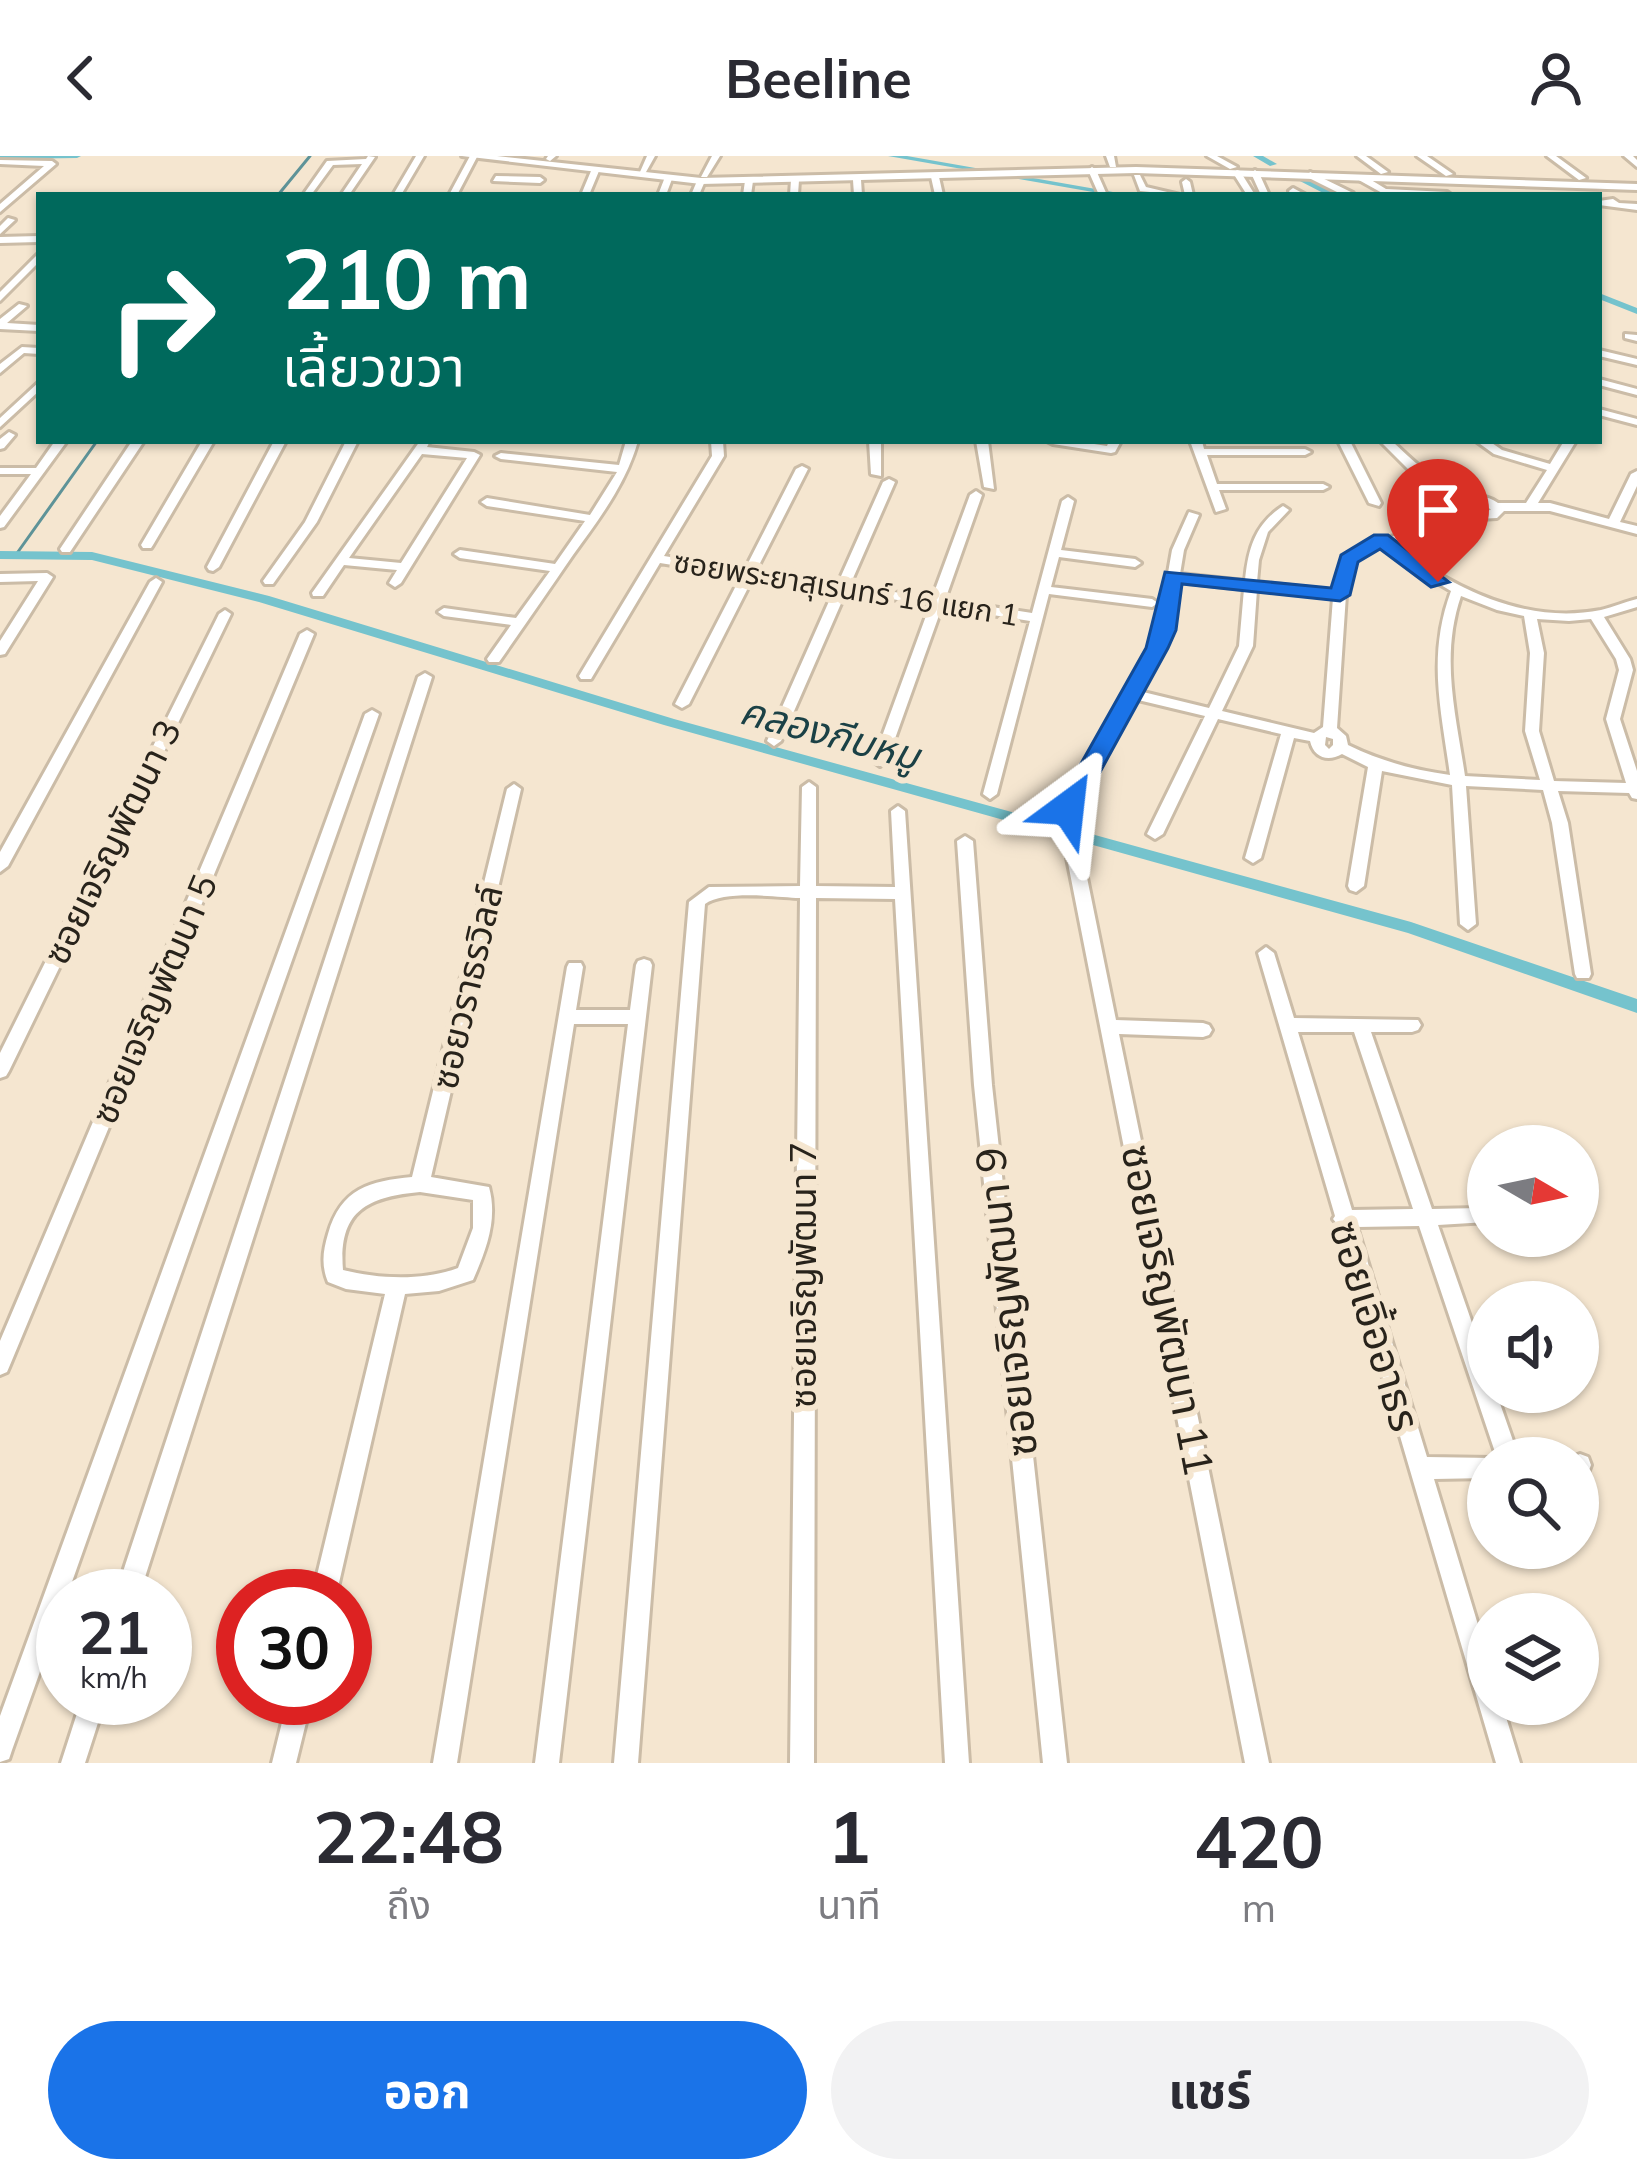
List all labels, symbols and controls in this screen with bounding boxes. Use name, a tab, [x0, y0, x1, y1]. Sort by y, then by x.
text: Beeline	[725, 44, 912, 112]
icon: back	[48, 45, 114, 111]
icon: person	[1523, 45, 1589, 111]
text: 210 m	[282, 225, 532, 330]
icon: right	[84, 240, 240, 396]
text: เลี้ยวขวา	[282, 332, 465, 400]
pin	[1387, 459, 1489, 582]
icon: arrive	[1405, 477, 1471, 543]
street label: ซอยพระยาสุเรนทร์ 16 แยก 1	[671, 542, 1021, 634]
water label: คลองกีบหมู	[735, 685, 928, 782]
street label: ซอยเจริญพัฒนา 3	[33, 712, 190, 971]
position arrow	[1005, 745, 1131, 871]
street label: ซอยเจริญพัฒนา 5	[81, 867, 226, 1130]
street label: ซอยวราธรวิลล์	[421, 881, 512, 1093]
north arrow	[1467, 1125, 1599, 1257]
map controls	[1467, 1125, 1599, 1725]
street label: ซอยเจริญพัฒนา 11	[1110, 1140, 1227, 1480]
street label: ซอยเจริญพัฒนา 7	[780, 1142, 825, 1408]
street label: ซอยเจริญพัฒนา 9	[963, 1145, 1048, 1459]
street label: ซอยเอิ้ออาธร	[1318, 1214, 1433, 1437]
button: sound	[1467, 1281, 1599, 1413]
button: search	[1467, 1437, 1599, 1569]
speed limit sign: 30	[216, 1569, 372, 1725]
button: layers	[1467, 1593, 1599, 1725]
text: 21	[78, 1594, 150, 1669]
text: km/h	[80, 1658, 148, 1696]
text: 22:48	[313, 1791, 504, 1881]
text: 1	[827, 1791, 871, 1881]
text: 420	[1194, 1796, 1324, 1886]
text: ถึง	[386, 1880, 431, 1929]
text: นาที	[817, 1880, 881, 1929]
text: m	[1242, 1883, 1276, 1932]
button: ออก	[48, 2021, 807, 2159]
button: แชร์	[831, 2021, 1589, 2159]

